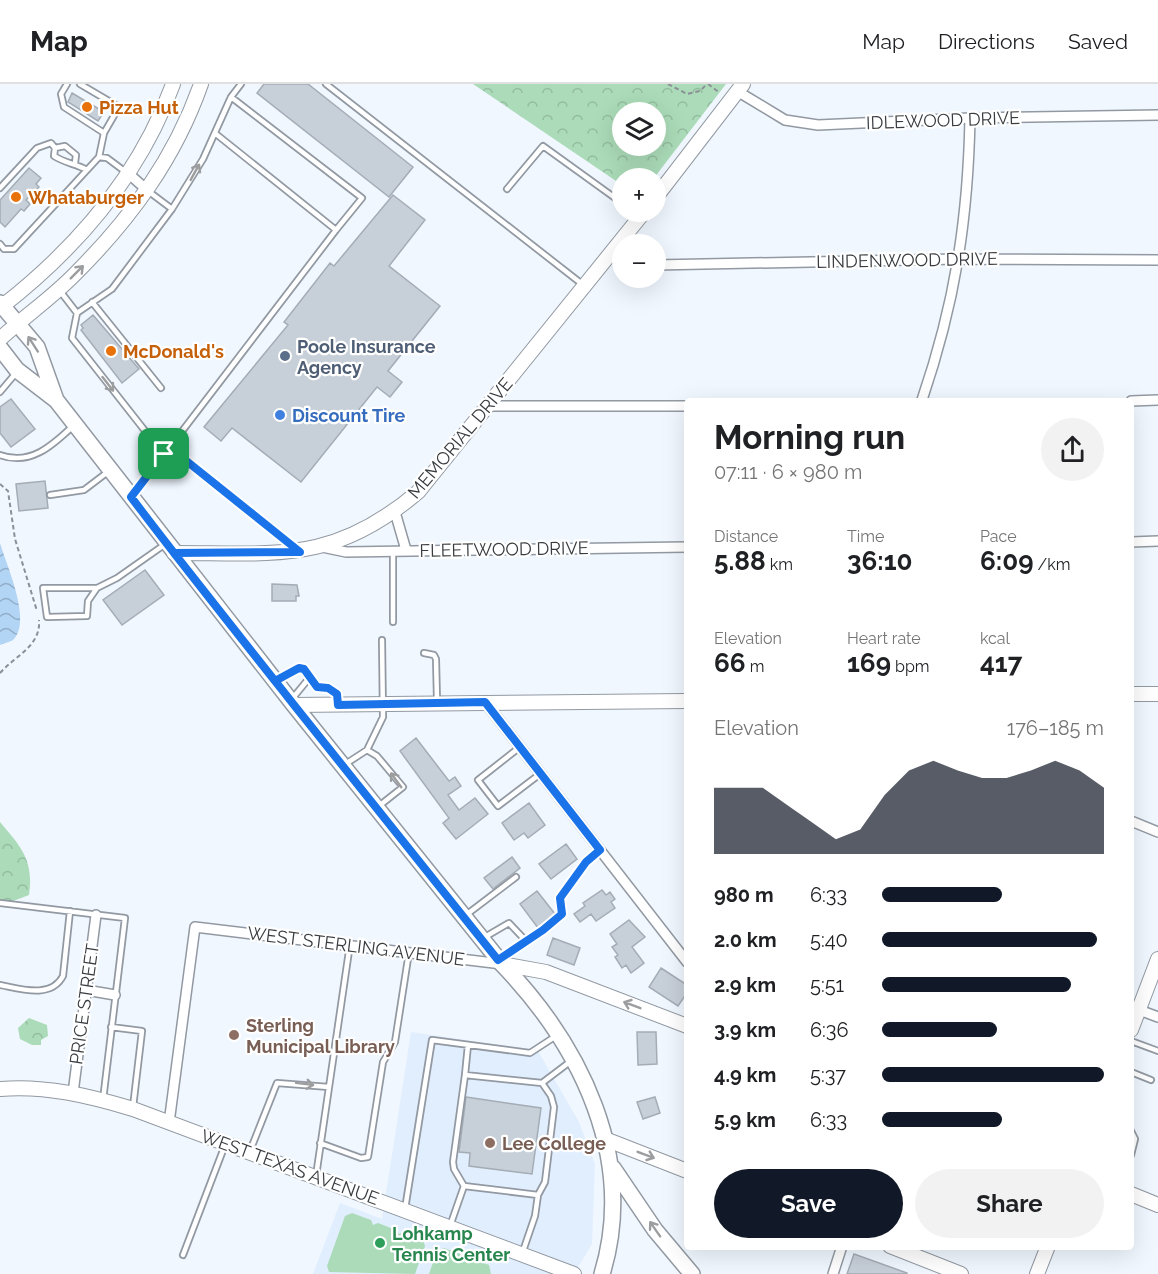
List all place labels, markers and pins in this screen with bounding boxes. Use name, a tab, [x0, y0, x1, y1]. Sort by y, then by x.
place label: Pizza Hut	[99, 97, 179, 118]
marker: Pizza Hut	[80, 100, 94, 114]
place label: Whataburger	[28, 187, 144, 208]
marker: Whataburger	[9, 190, 23, 204]
place label: Poole Insurance Agency	[297, 336, 436, 378]
place label: McDonald's	[123, 341, 224, 362]
marker: McDonald's	[104, 344, 118, 358]
marker: Poole Insurance Agency	[278, 349, 292, 363]
place label: Discount Tire	[292, 405, 406, 426]
marker: Discount Tire	[273, 408, 287, 422]
pin	[138, 428, 189, 479]
place label: Sterling Municipal Library	[246, 1015, 395, 1057]
marker: Sterling Municipal Library	[227, 1028, 241, 1042]
place label: Lee College	[502, 1133, 606, 1154]
marker: Lee College	[483, 1136, 497, 1150]
place label: Lohkamp Tennis Center	[392, 1223, 510, 1265]
marker: Lohkamp Tennis Center	[373, 1236, 387, 1250]

